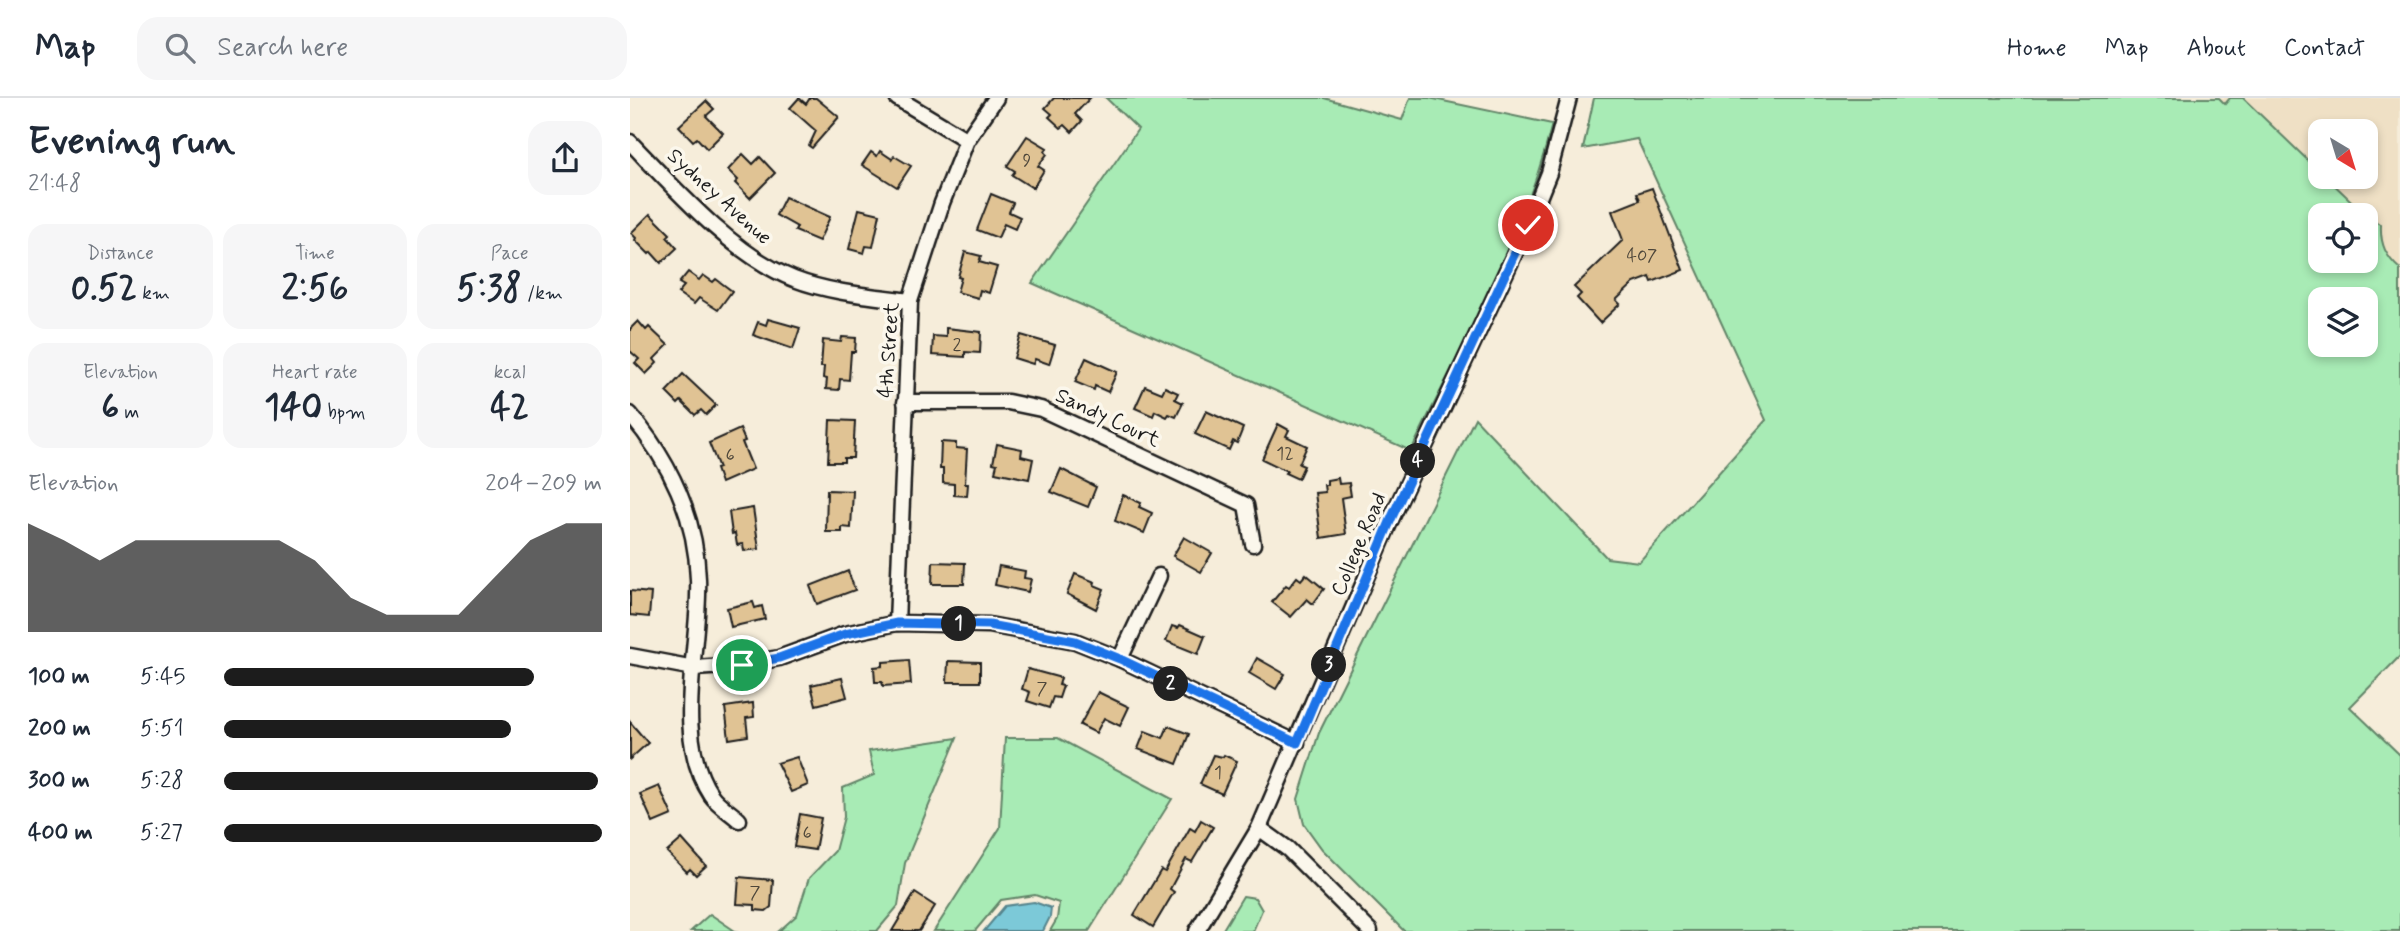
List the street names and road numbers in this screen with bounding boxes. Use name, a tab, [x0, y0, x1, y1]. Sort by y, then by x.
street label: Sydney Avenue	[661, 142, 778, 251]
street label: 4th Street	[872, 301, 906, 399]
street label: Sandy Court	[1051, 382, 1165, 455]
street label: College Road	[1325, 488, 1393, 600]

